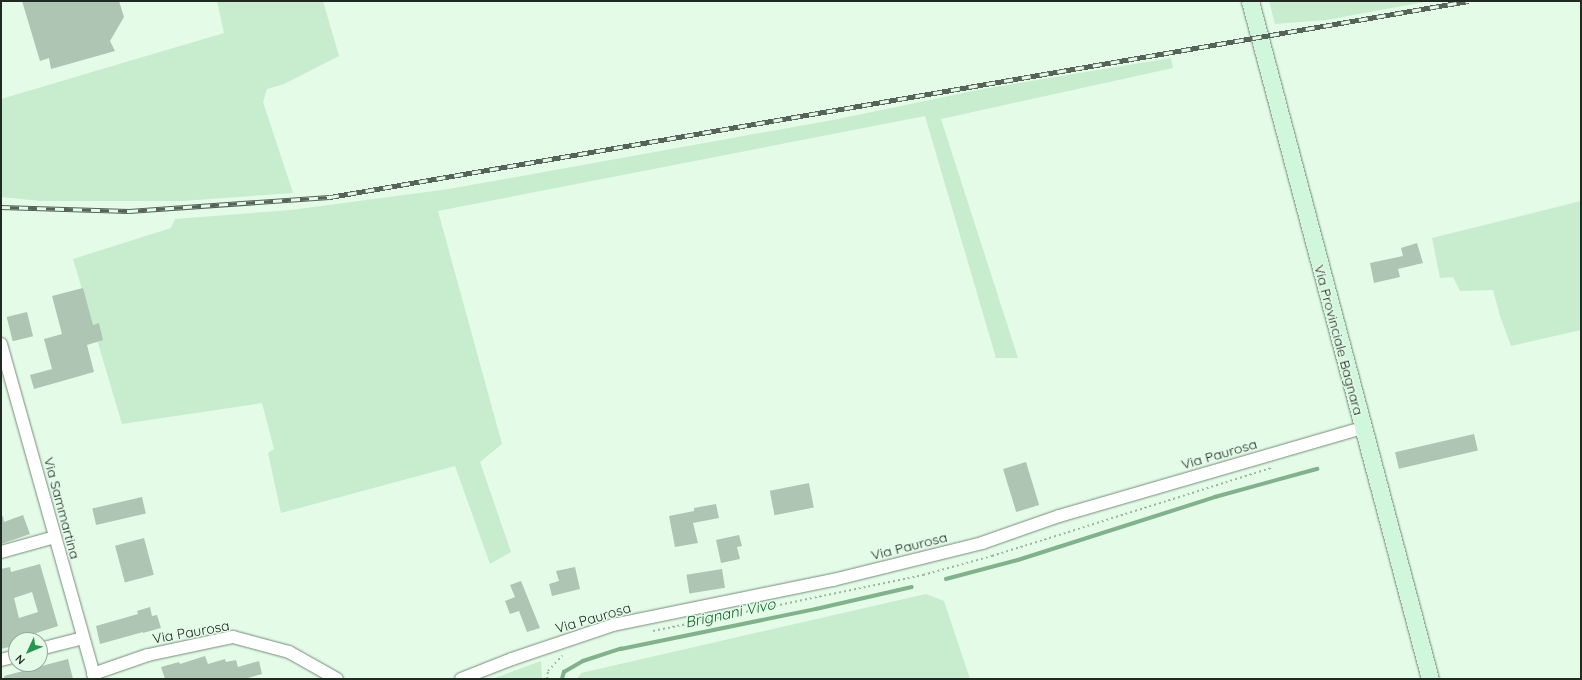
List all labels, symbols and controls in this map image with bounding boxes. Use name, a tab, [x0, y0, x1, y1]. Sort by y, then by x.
street label: Via Provinciale Bagnara	[1311, 263, 1367, 417]
street label: Via Paurosa	[1179, 435, 1259, 473]
street label: Via Sammartina	[40, 455, 84, 561]
street label: Via Paurosa	[869, 528, 949, 564]
water label: Brignani Vivo	[683, 595, 777, 631]
street label: Via Paurosa	[553, 599, 633, 637]
street label: Via Paurosa	[151, 617, 231, 647]
north arrow	[8, 632, 48, 672]
text: N	[12, 652, 28, 667]

